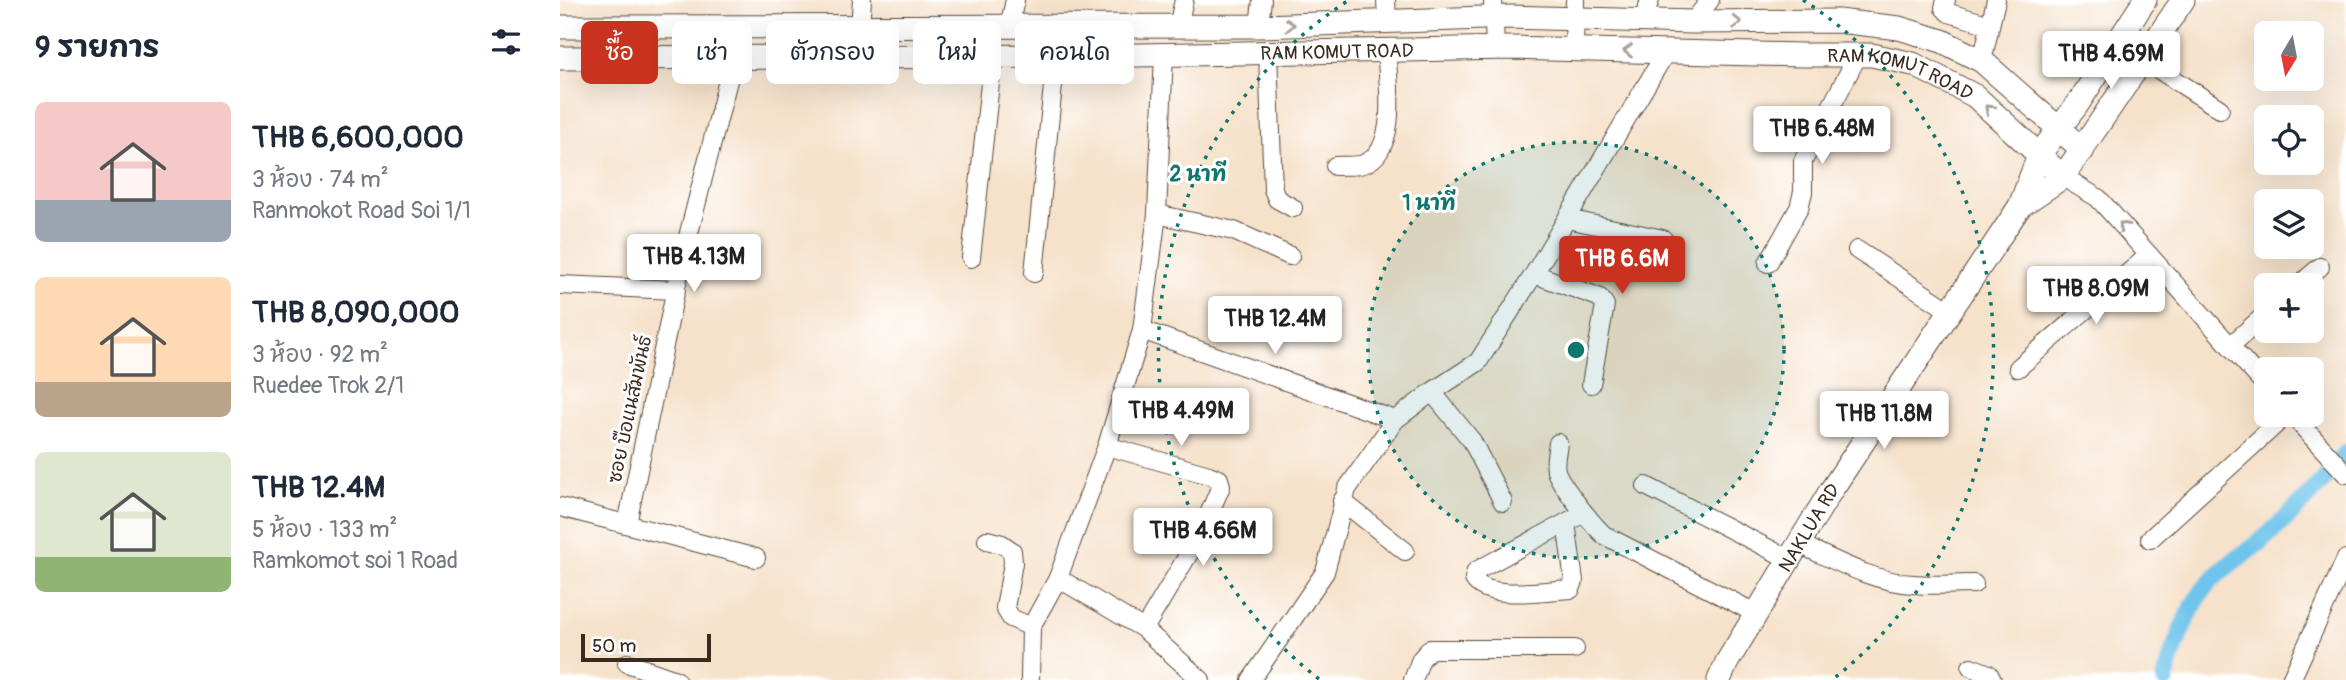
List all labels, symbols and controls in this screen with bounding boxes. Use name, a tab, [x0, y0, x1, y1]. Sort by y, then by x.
one-way arrow	[1733, 14, 1743, 30]
one-way arrow	[1284, 17, 1295, 32]
chip: ซื้อ	[581, 21, 658, 84]
chip: เช่า	[672, 21, 752, 84]
chip: ตัวกรอง	[766, 21, 899, 84]
chip: ใหม่	[913, 21, 1001, 84]
chip: คอนโด	[1015, 21, 1134, 84]
north arrow	[2254, 21, 2324, 91]
map controls	[2254, 21, 2324, 427]
icon: filters	[487, 23, 525, 61]
text: 9 รายการ	[35, 29, 159, 66]
pin: THB 4.69M	[2031, 32, 2191, 91]
street label: RAM KOMUT ROAD	[1260, 39, 1414, 66]
text: THB 4.69M	[2058, 39, 2164, 68]
one-way arrow	[1623, 43, 1633, 59]
street label: RAM KOMUT ROAD	[1827, 44, 1977, 106]
one-way arrow	[1984, 105, 1997, 118]
button: locate	[2254, 105, 2324, 175]
pin: THB 6.48M	[1742, 106, 1902, 166]
text: THB 6.48M	[1769, 114, 1875, 143]
text: THB 6,600,000	[252, 119, 464, 156]
icon: home	[91, 130, 175, 214]
text: 2 นาที	[1170, 160, 1227, 188]
text: 3 ห้อง · 74 m²	[252, 165, 389, 194]
text: 1 นาที	[1402, 189, 1456, 217]
button: layers	[2254, 189, 2324, 259]
text: Ranmokot Road Soi 1/1	[252, 196, 471, 225]
one-way arrow	[2119, 221, 2131, 234]
pin: THB 4.13M	[614, 234, 774, 294]
pin: THB 6.6M	[1550, 236, 1694, 296]
text: THB 4.13M	[643, 242, 745, 271]
text: THB 6.6M	[1575, 244, 1669, 273]
pin: THB 8.09M	[2016, 266, 2176, 326]
button: +	[2254, 273, 2324, 343]
text: THB 8.09M	[2043, 274, 2149, 303]
text: THB 8,090,000	[252, 294, 459, 331]
pin: THB 12.4M	[1195, 296, 1355, 356]
text: THB 12.4M	[1224, 304, 1326, 333]
icon: home	[91, 305, 175, 389]
street label: ซอย บือแนสัมพันธ์	[602, 333, 657, 485]
centre of rings	[1564, 338, 1588, 362]
text: 3 ห้อง · 92 m²	[252, 340, 388, 369]
button: −	[2254, 357, 2324, 427]
text: Ruedee Trok 2/1	[252, 371, 404, 400]
pin: THB 4.49M	[1101, 388, 1261, 448]
pin: THB 11.8M	[1804, 392, 1964, 451]
text: THB 4.49M	[1128, 396, 1234, 425]
text: THB 11.8M	[1836, 399, 1932, 428]
text: THB 12.4M	[252, 469, 385, 506]
street label: NAKLUA RD	[1773, 479, 1845, 577]
icon: home	[91, 480, 175, 564]
pin: THB 4.66M	[1123, 508, 1283, 568]
text: 5 ห้อง · 133 m²	[252, 515, 397, 544]
text: THB 4.66M	[1149, 516, 1257, 545]
text: Ramkomot soi 1 Road	[252, 546, 458, 575]
scale bar	[581, 631, 710, 663]
text: 50 m	[592, 634, 636, 658]

